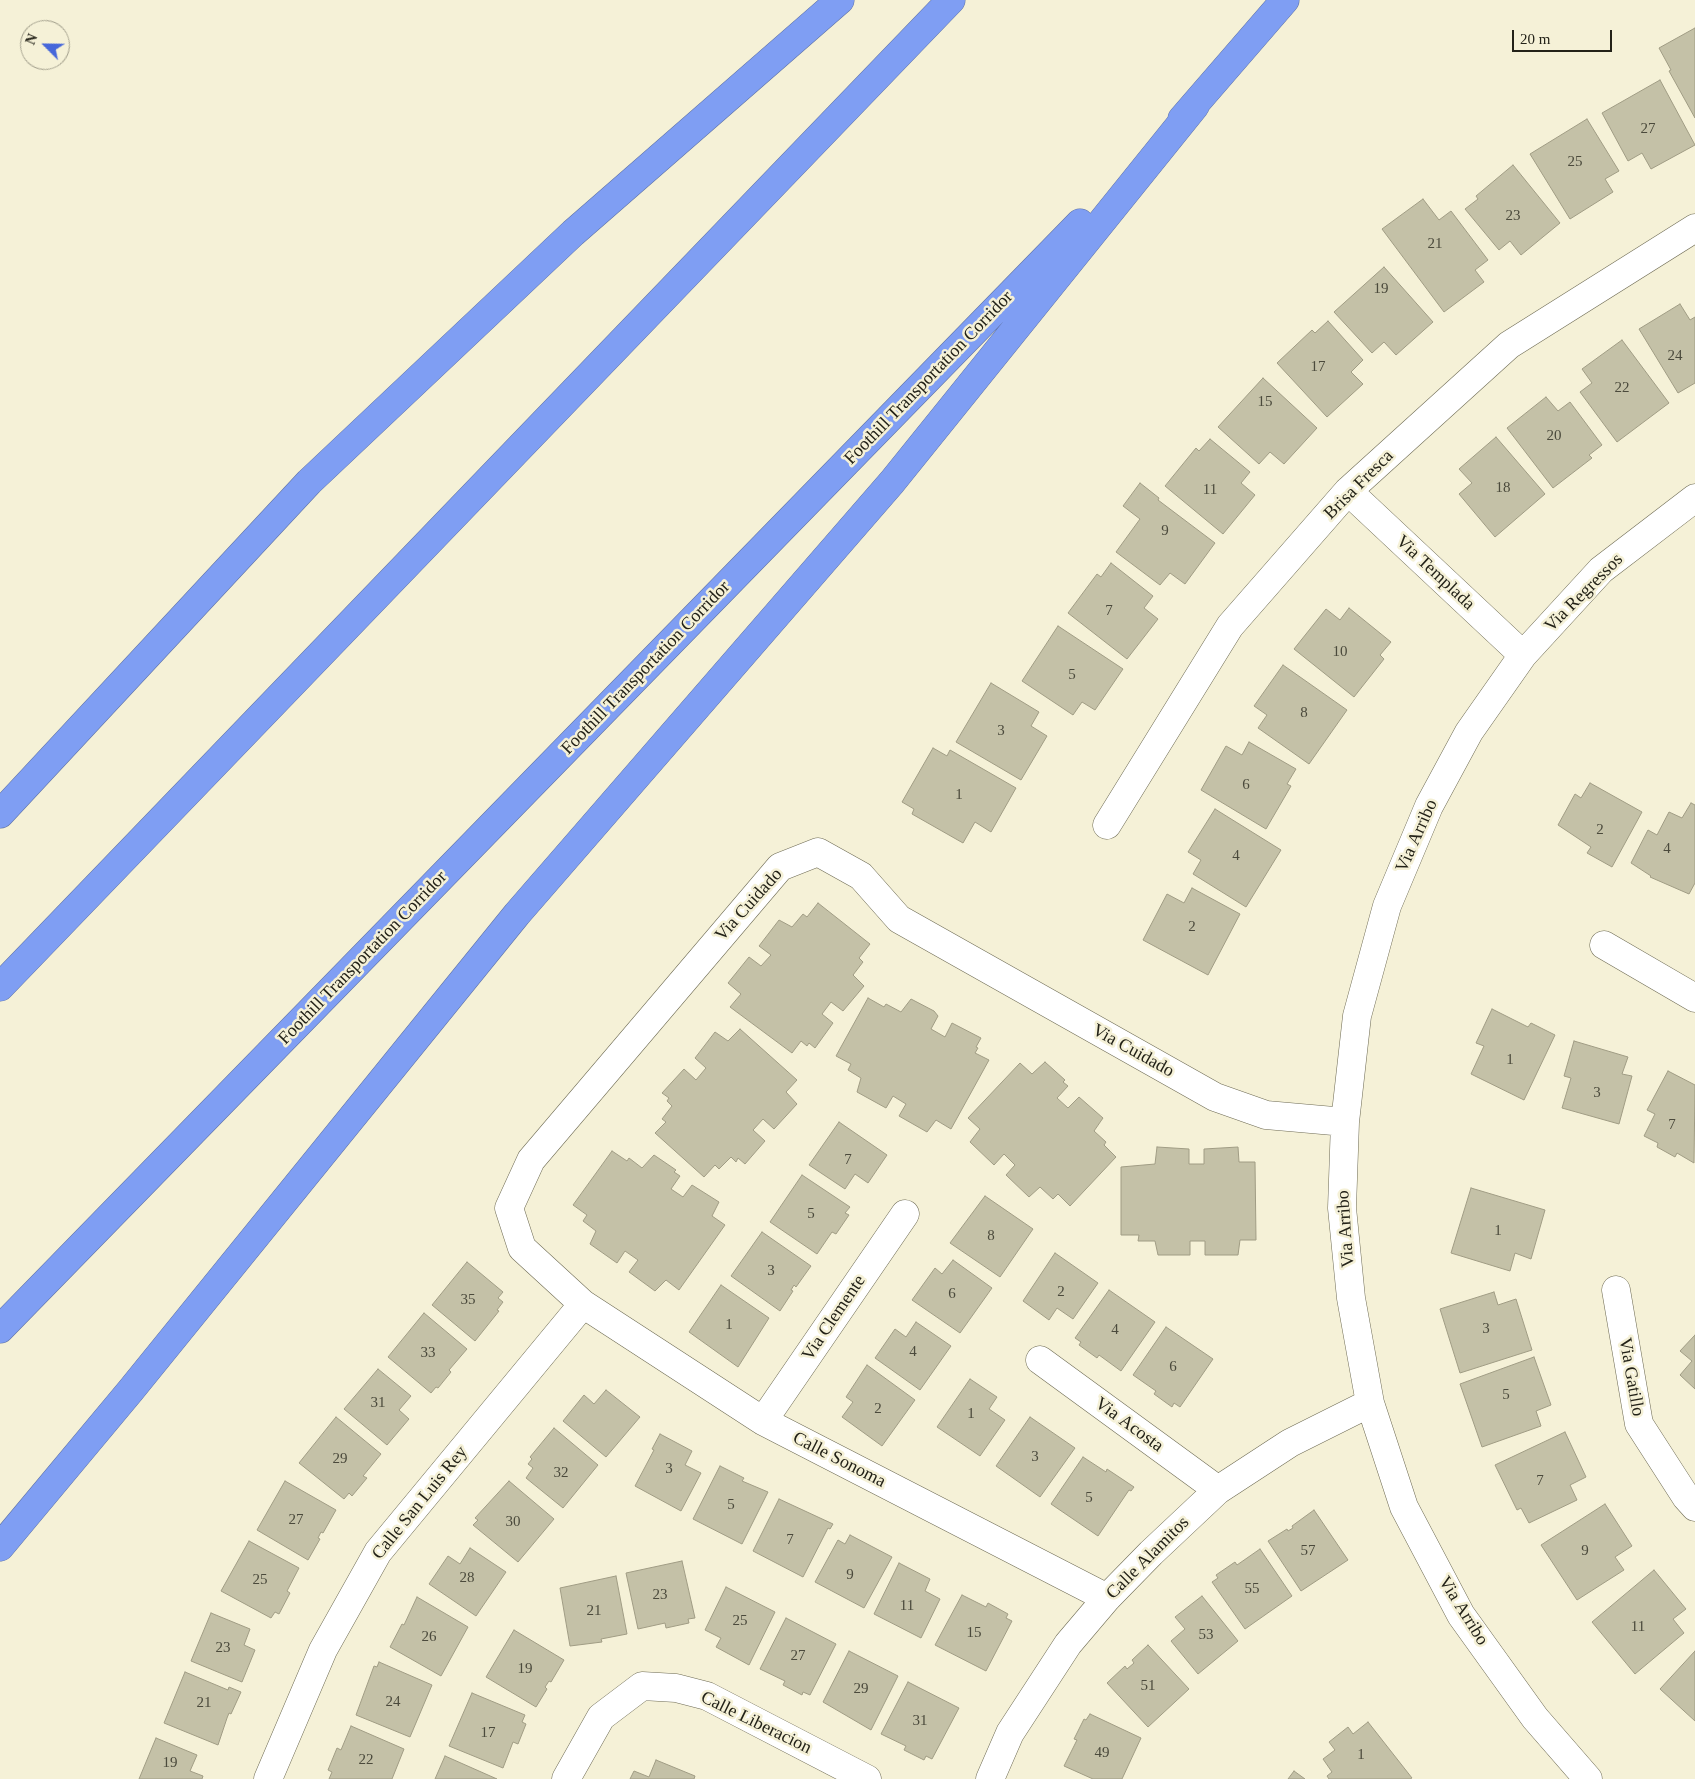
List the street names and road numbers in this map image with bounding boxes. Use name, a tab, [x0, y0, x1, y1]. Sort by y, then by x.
street label: Foothill Transportation Corridor	[840, 287, 1018, 469]
street label: Brisa Fresca	[1320, 446, 1398, 524]
street label: Via Templada	[1391, 531, 1479, 615]
street label: Via Regressos	[1540, 549, 1628, 637]
street label: Foothill Transportation Corridor	[557, 577, 735, 759]
street label: Via Arribo	[1391, 796, 1443, 876]
street label: Via Cuidado	[711, 864, 787, 946]
street label: Foothill Transportation Corridor	[274, 867, 452, 1049]
street label: Via Cuidado	[1088, 1020, 1178, 1082]
street label: Via Arribo	[1333, 1190, 1359, 1268]
street label: Via Clemente	[798, 1271, 870, 1365]
street label: Via Gatillo	[1613, 1336, 1649, 1418]
street label: Via Acosta	[1091, 1393, 1167, 1457]
street label: Calle Sonoma	[789, 1427, 889, 1493]
street label: Calle San Luis Rey	[368, 1442, 472, 1564]
street label: Calle Alamitos	[1102, 1512, 1194, 1604]
street label: Via Arribo	[1433, 1572, 1493, 1650]
street label: Calle Liberacion	[697, 1687, 815, 1759]

